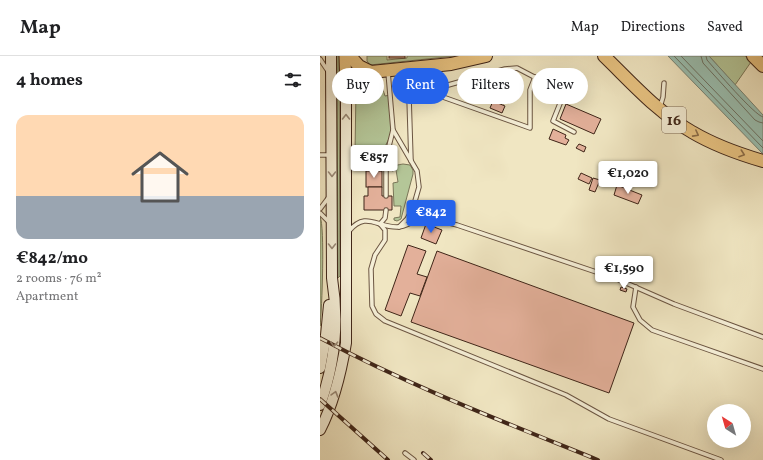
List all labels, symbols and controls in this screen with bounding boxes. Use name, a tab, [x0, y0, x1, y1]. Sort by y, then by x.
text: Map	[20, 15, 61, 41]
text: Map	[571, 18, 599, 37]
text: Directions	[621, 18, 685, 37]
text: Saved	[707, 18, 743, 37]
chip: Buy	[332, 68, 384, 104]
chip: Rent	[392, 68, 449, 104]
chip: Filters	[457, 68, 524, 104]
chip: New	[532, 68, 588, 104]
text: 4 homes	[16, 69, 83, 92]
icon: filters	[282, 69, 304, 91]
road number: 16	[662, 107, 686, 133]
one-way arrow	[341, 114, 350, 120]
one-way arrow	[692, 130, 699, 137]
icon: home	[124, 141, 196, 213]
pin: €857	[350, 145, 398, 179]
text: €857	[360, 149, 388, 167]
one-way arrow	[738, 149, 745, 158]
pin: €1,020	[595, 161, 661, 195]
text: €1,020	[607, 165, 649, 183]
one-way arrow	[328, 171, 336, 177]
pin: €842	[407, 200, 455, 234]
text: €842	[416, 204, 446, 222]
one-way arrow	[328, 243, 336, 249]
text: €842/mo	[16, 247, 88, 270]
pin: €1,590	[591, 256, 657, 290]
text: €1,590	[604, 260, 644, 278]
text: 2 rooms · 76 m²	[16, 270, 101, 288]
text: Apartment	[16, 288, 79, 306]
one-way arrow	[330, 341, 339, 348]
one-way arrow	[330, 391, 339, 398]
north arrow	[707, 404, 751, 448]
map controls	[707, 404, 751, 448]

